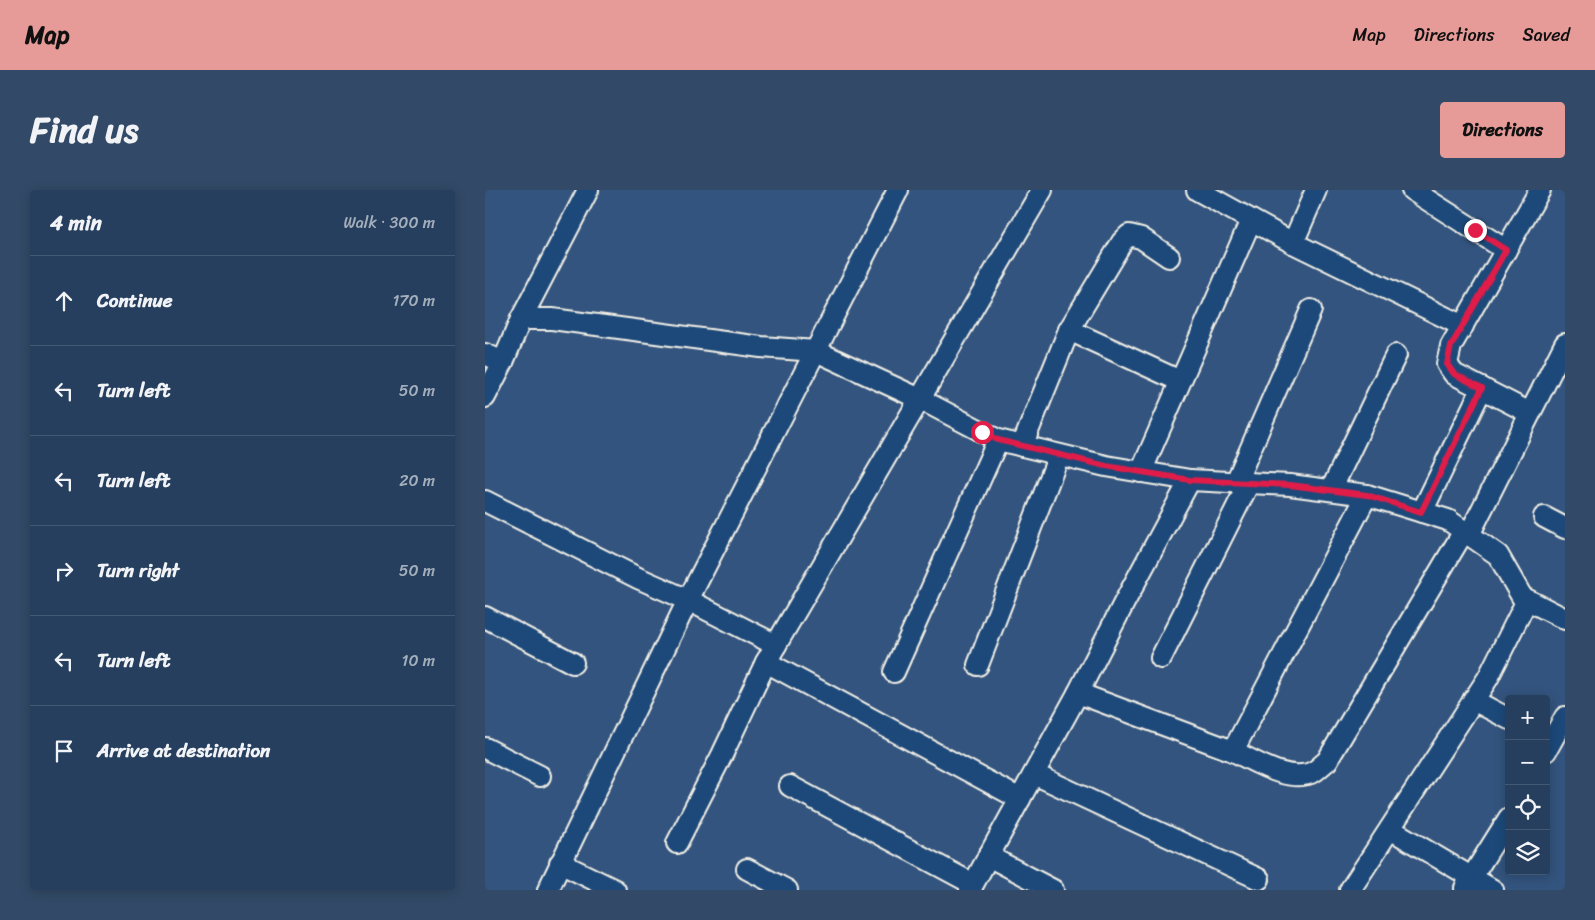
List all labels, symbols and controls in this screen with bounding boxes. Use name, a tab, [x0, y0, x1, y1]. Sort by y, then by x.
text: Map	[25, 14, 69, 56]
text: Map	[1353, 19, 1386, 51]
text: Directions	[1414, 19, 1495, 51]
text: Saved	[1523, 19, 1570, 51]
text: Find us	[30, 99, 138, 161]
button: Directions	[1440, 102, 1565, 158]
text: 4 min	[50, 204, 102, 242]
text: Walk · 300 m	[344, 208, 435, 237]
route end	[1464, 219, 1487, 242]
text: Continue	[97, 284, 173, 317]
text: 170 m	[392, 286, 435, 315]
icon: ahead	[50, 287, 78, 315]
text: Turn left	[97, 374, 170, 407]
text: 50 m	[399, 376, 435, 405]
icon: left	[50, 377, 78, 405]
route start	[971, 421, 994, 444]
text: Turn left	[97, 464, 170, 497]
text: 20 m	[399, 466, 435, 495]
icon: left	[50, 467, 78, 495]
text: Turn right	[97, 554, 179, 587]
text: 50 m	[399, 556, 435, 585]
icon: right	[50, 557, 78, 585]
text: Turn left	[97, 644, 170, 677]
text: 10 m	[402, 646, 435, 675]
icon: left	[50, 647, 78, 675]
map controls	[1505, 695, 1550, 875]
button: +	[1505, 695, 1550, 740]
text: Arrive at destination	[97, 734, 270, 767]
icon: arrive	[50, 737, 78, 765]
button: −	[1505, 740, 1550, 785]
button: locate	[1505, 785, 1550, 830]
button: layers	[1505, 830, 1550, 875]

